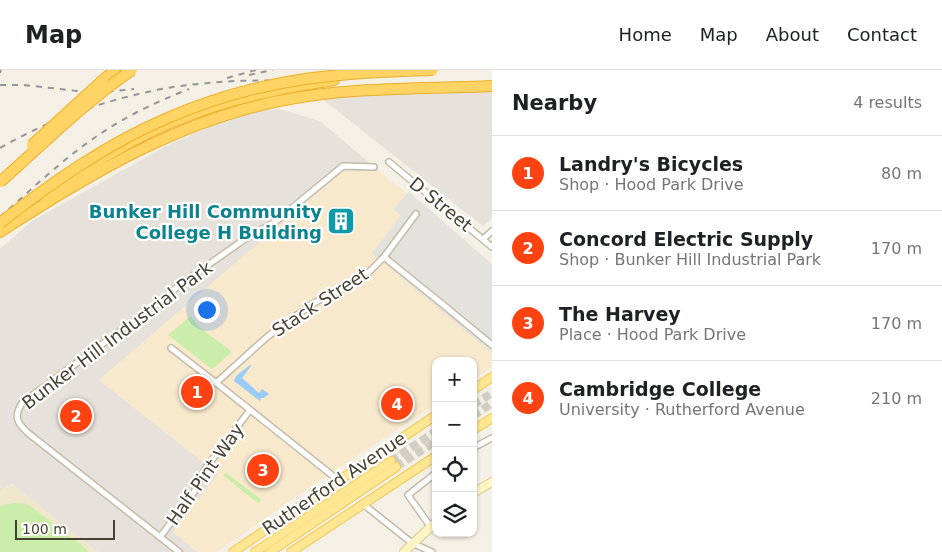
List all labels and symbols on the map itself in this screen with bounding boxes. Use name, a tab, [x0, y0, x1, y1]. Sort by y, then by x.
street label: D Street	[406, 172, 476, 236]
place label: Bunker Hill Community College H Building	[89, 201, 322, 243]
building icon: Bunker Hill Community College H Building	[326, 206, 356, 236]
street label: Bunker Hill Industrial Park	[18, 256, 217, 413]
street label: Stack Street	[268, 263, 372, 341]
your location	[194, 297, 220, 323]
pin: 1	[181, 373, 213, 411]
pin: 4	[381, 385, 413, 423]
pin: 2	[60, 397, 92, 435]
street label: Half Pint Way	[162, 419, 248, 529]
street label: Rutherford Avenue	[258, 427, 410, 539]
pin: 3	[247, 451, 279, 489]
scale bar	[15, 517, 115, 540]

